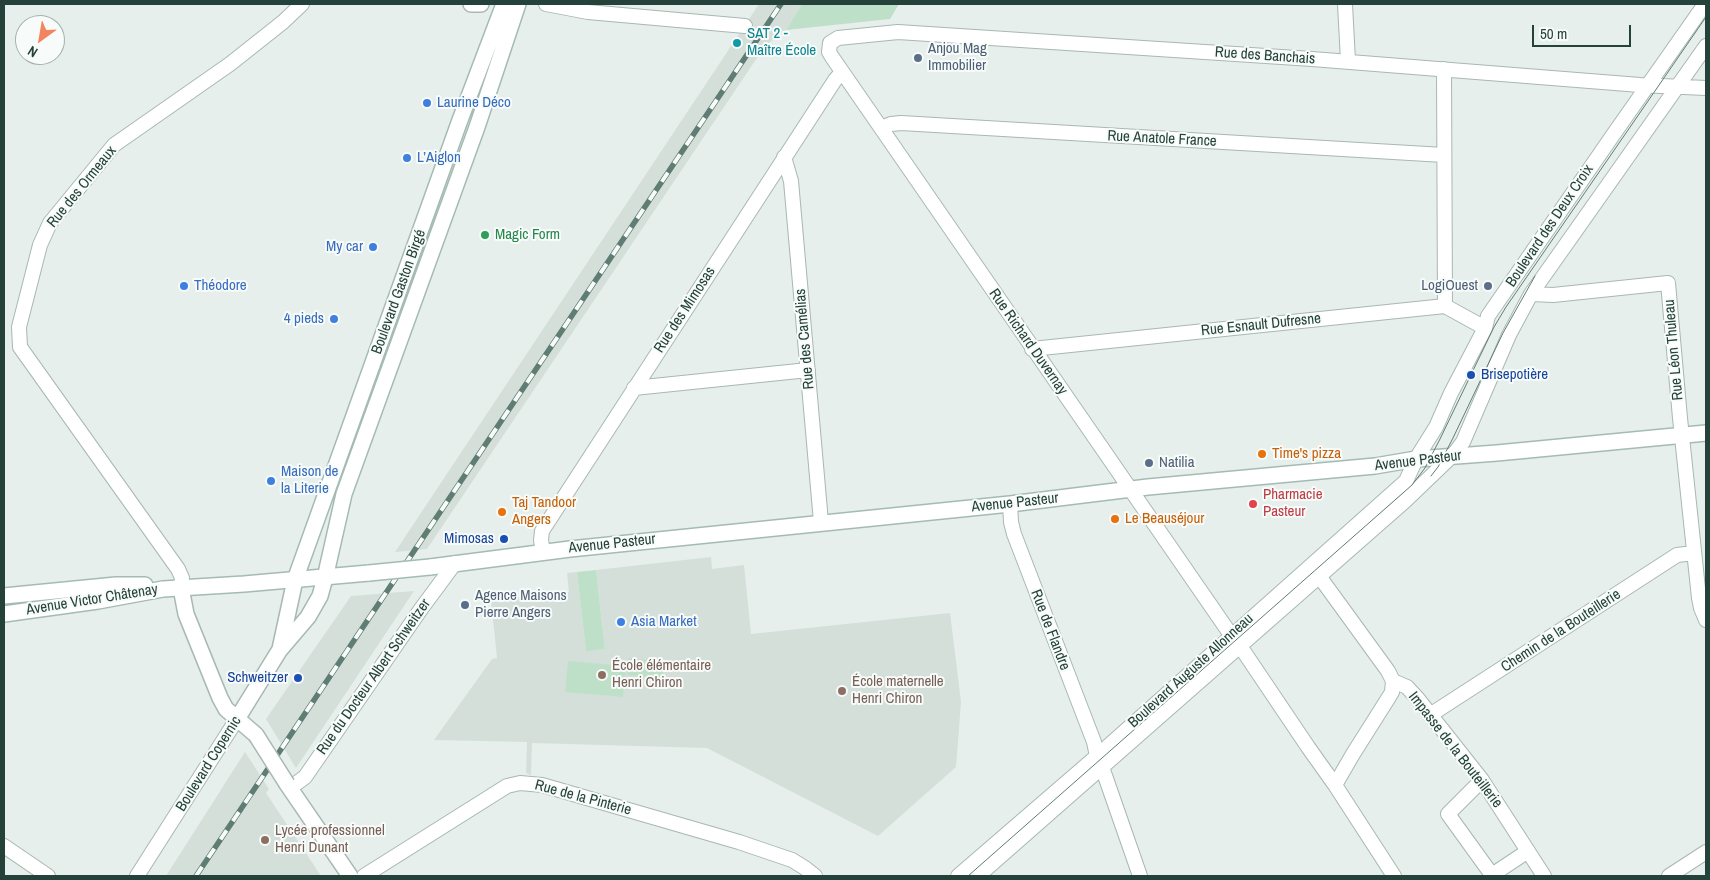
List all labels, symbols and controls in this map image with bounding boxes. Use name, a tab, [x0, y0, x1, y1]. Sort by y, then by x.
north arrow	[15, 15, 65, 65]
scale bar	[1535, 15, 1634, 47]
text: 50 m	[1540, 23, 1567, 44]
place label: SAT 2 - Maître École	[747, 25, 816, 60]
marker: SAT 2 - Maître École	[731, 37, 743, 49]
place label: Anjou Mag Immobilier	[928, 40, 987, 75]
text: N	[24, 42, 41, 62]
street label: Rue des Banchais	[1214, 44, 1316, 68]
marker: Anjou Mag Immobilier	[912, 52, 924, 64]
place label: Laurine Déco	[437, 94, 511, 112]
marker: Laurine Déco	[421, 97, 433, 109]
street label: Rue Anatole France	[1107, 127, 1217, 151]
street label: Rue des Ormeaux	[44, 143, 120, 231]
place label: L’Aiglon	[417, 149, 461, 167]
marker: L’Aiglon	[401, 152, 413, 164]
street label: Boulevard des Deux Croix	[1502, 161, 1598, 291]
place label: Magic Form	[495, 226, 560, 244]
street label: Boulevard Gaston Birgé	[368, 227, 430, 357]
marker: Magic Form	[479, 229, 491, 241]
place label: My car	[326, 238, 363, 256]
marker: My car	[367, 241, 379, 253]
street label: Rue des Mimosas	[650, 264, 720, 356]
place label: Théodore	[194, 277, 247, 295]
place label: LogiOuest	[1421, 277, 1478, 295]
marker: Théodore	[178, 280, 190, 292]
marker: LogiOuest	[1482, 280, 1494, 292]
street label: Rue Richard Duvernay	[985, 286, 1071, 398]
street label: Rue des Camélias	[792, 288, 818, 390]
street label: Rue Léon Thuleau	[1661, 299, 1687, 401]
place label: 4 pieds	[284, 310, 324, 328]
street label: Rue Esnault Dufresne	[1200, 310, 1322, 340]
marker: 4 pieds	[328, 313, 340, 325]
place label: Brisepotière	[1481, 366, 1548, 384]
marker: Brisepotière	[1465, 369, 1477, 381]
place label: Time's pizza	[1272, 445, 1341, 463]
street label: Avenue Pasteur	[1374, 447, 1462, 475]
marker: Time's pizza	[1256, 448, 1268, 460]
place label: Natilia	[1159, 454, 1195, 472]
marker: Natilia	[1143, 457, 1155, 469]
place label: Maison de la Literie	[281, 463, 338, 498]
marker: Maison de la Literie	[265, 475, 277, 487]
place label: Pharmacie Pasteur	[1263, 486, 1322, 521]
street label: Avenue Pasteur	[971, 489, 1059, 517]
place label: Taj Tandoor Angers	[512, 494, 576, 529]
marker: Pharmacie Pasteur	[1247, 498, 1259, 510]
marker: Taj Tandoor Angers	[496, 506, 508, 518]
place label: Le Beauséjour	[1125, 510, 1204, 528]
marker: Le Beauséjour	[1109, 513, 1121, 525]
place label: Mimosas	[444, 530, 494, 548]
street label: Avenue Pasteur	[568, 530, 656, 558]
marker: Mimosas	[498, 533, 510, 545]
street label: Avenue Victor Châtenay	[25, 581, 159, 619]
street label: Chemin de la Bouteillerie	[1498, 586, 1624, 676]
place label: Agence Maisons Pierre Angers	[475, 587, 567, 622]
street label: Rue de Flandre	[1026, 587, 1074, 673]
street label: Rue du Docteur Albert Schweitzer	[313, 596, 435, 758]
marker: Agence Maisons Pierre Angers	[459, 599, 471, 611]
street label: Boulevard Auguste Allonneau	[1125, 610, 1257, 732]
place label: Asia Market	[631, 613, 697, 631]
marker: Asia Market	[615, 616, 627, 628]
place label: École élémentaire Henri Chiron	[612, 657, 711, 692]
place label: Schweitzer	[227, 669, 288, 687]
marker: École élémentaire Henri Chiron	[596, 669, 608, 681]
marker: Schweitzer	[292, 672, 304, 684]
place label: École maternelle Henri Chiron	[852, 673, 944, 708]
marker: École maternelle Henri Chiron	[836, 685, 848, 697]
street label: Impasse de la Bouteillerie	[1404, 688, 1506, 812]
street label: Boulevard Copernic	[173, 713, 245, 815]
street label: Rue de la Pinterie	[533, 776, 633, 820]
place label: Lycée professionnel Henri Dunant	[275, 822, 385, 857]
marker: Lycée professionnel Henri Dunant	[259, 834, 271, 846]

